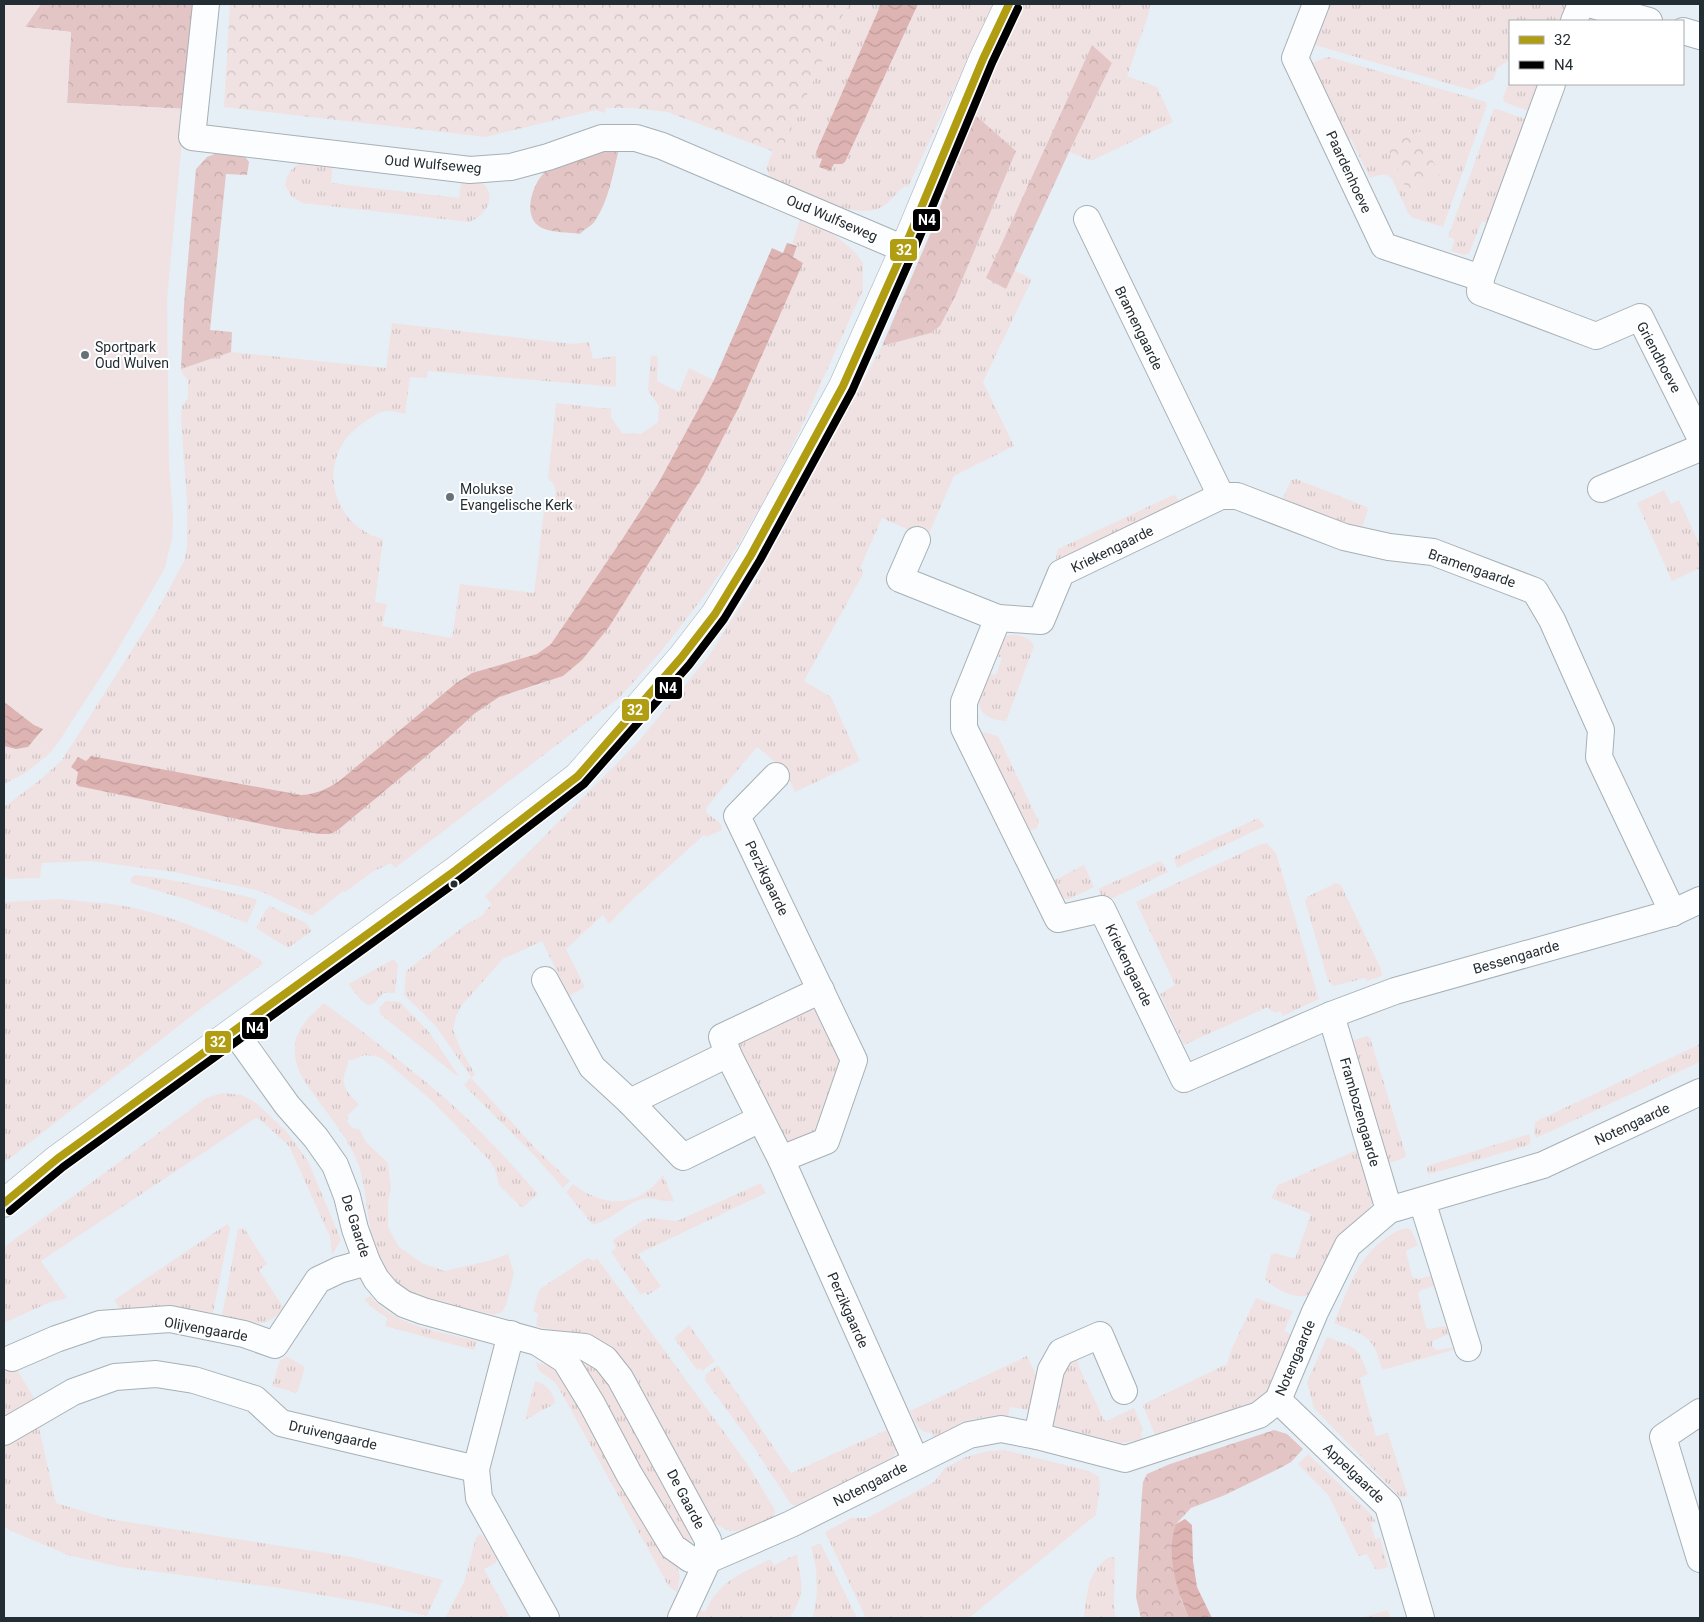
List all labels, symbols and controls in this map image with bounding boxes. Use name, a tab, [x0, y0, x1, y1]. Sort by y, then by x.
legend	[1509, 20, 1684, 85]
text: 32	[1554, 31, 1571, 49]
text: N4	[1554, 56, 1574, 74]
street label: Paardenhoeve	[1323, 128, 1375, 216]
street label: Oud Wulfseweg	[384, 152, 482, 176]
street label: Oud Wulfseweg	[784, 192, 880, 244]
line badge: N4	[912, 208, 941, 232]
text: N4	[918, 212, 936, 228]
line badge: 32	[889, 238, 918, 262]
text: 32	[896, 242, 912, 258]
street label: Bramengaarde	[1112, 283, 1166, 373]
street label: Griendhoeve	[1634, 319, 1684, 395]
place label: Sportpark Oud Wulven	[95, 339, 169, 371]
marker: Sportpark Oud Wulven	[79, 349, 91, 361]
place label: Molukse Evangelische Kerk	[460, 481, 574, 513]
marker: Molukse Evangelische Kerk	[444, 491, 456, 503]
street label: Kriekengaarde	[1068, 522, 1156, 576]
street label: Bramengaarde	[1426, 546, 1518, 590]
line badge: N4	[654, 676, 683, 700]
text: N4	[659, 680, 677, 696]
line badge: 32	[621, 698, 650, 722]
text: 32	[627, 702, 643, 718]
street label: Perzikgaarde	[742, 838, 792, 918]
unlabelled marker	[449, 879, 459, 889]
street label: Kriekengaarde	[1102, 921, 1156, 1009]
street label: Bessengaarde	[1471, 937, 1561, 977]
line badge: N4	[241, 1016, 269, 1040]
text: N4	[246, 1020, 264, 1036]
line badge: 32	[204, 1030, 232, 1054]
text: 32	[210, 1034, 226, 1050]
street label: Frambozengaarde	[1337, 1056, 1383, 1168]
street label: Notengaarde	[1592, 1100, 1672, 1148]
street label: De Gaarde	[338, 1193, 374, 1259]
street label: Perzikgaarde	[824, 1270, 872, 1350]
street label: Olijvengaarde	[163, 1314, 249, 1344]
street label: Notengaarde	[1272, 1318, 1318, 1398]
street label: Druivengaarde	[287, 1417, 379, 1453]
street label: Appelgaarde	[1320, 1440, 1388, 1506]
street label: Notengaarde	[830, 1459, 910, 1509]
street label: De Gaarde	[664, 1467, 708, 1531]

